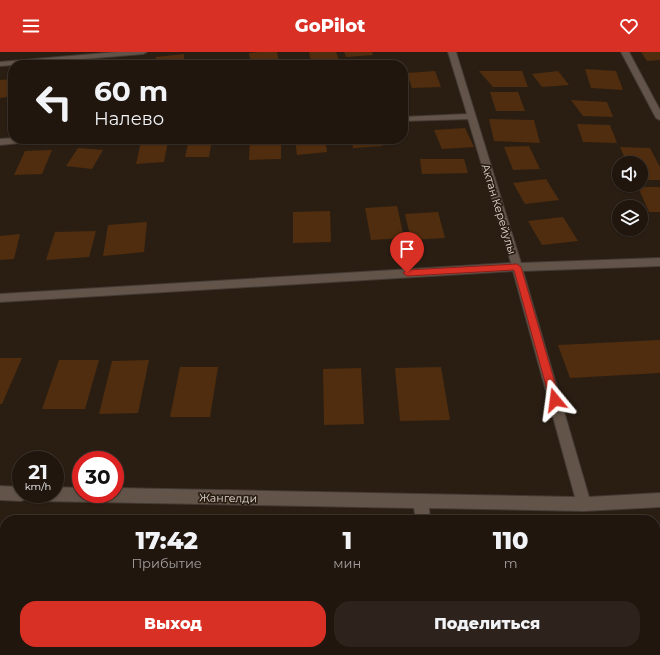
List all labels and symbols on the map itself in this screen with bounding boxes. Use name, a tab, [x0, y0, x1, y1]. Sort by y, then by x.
street label: Актан Керейулы	[479, 162, 519, 256]
pin	[390, 232, 424, 273]
position arrow	[534, 379, 576, 421]
speed limit sign: 30	[72, 451, 124, 503]
street label: Жангелди	[199, 490, 257, 506]

